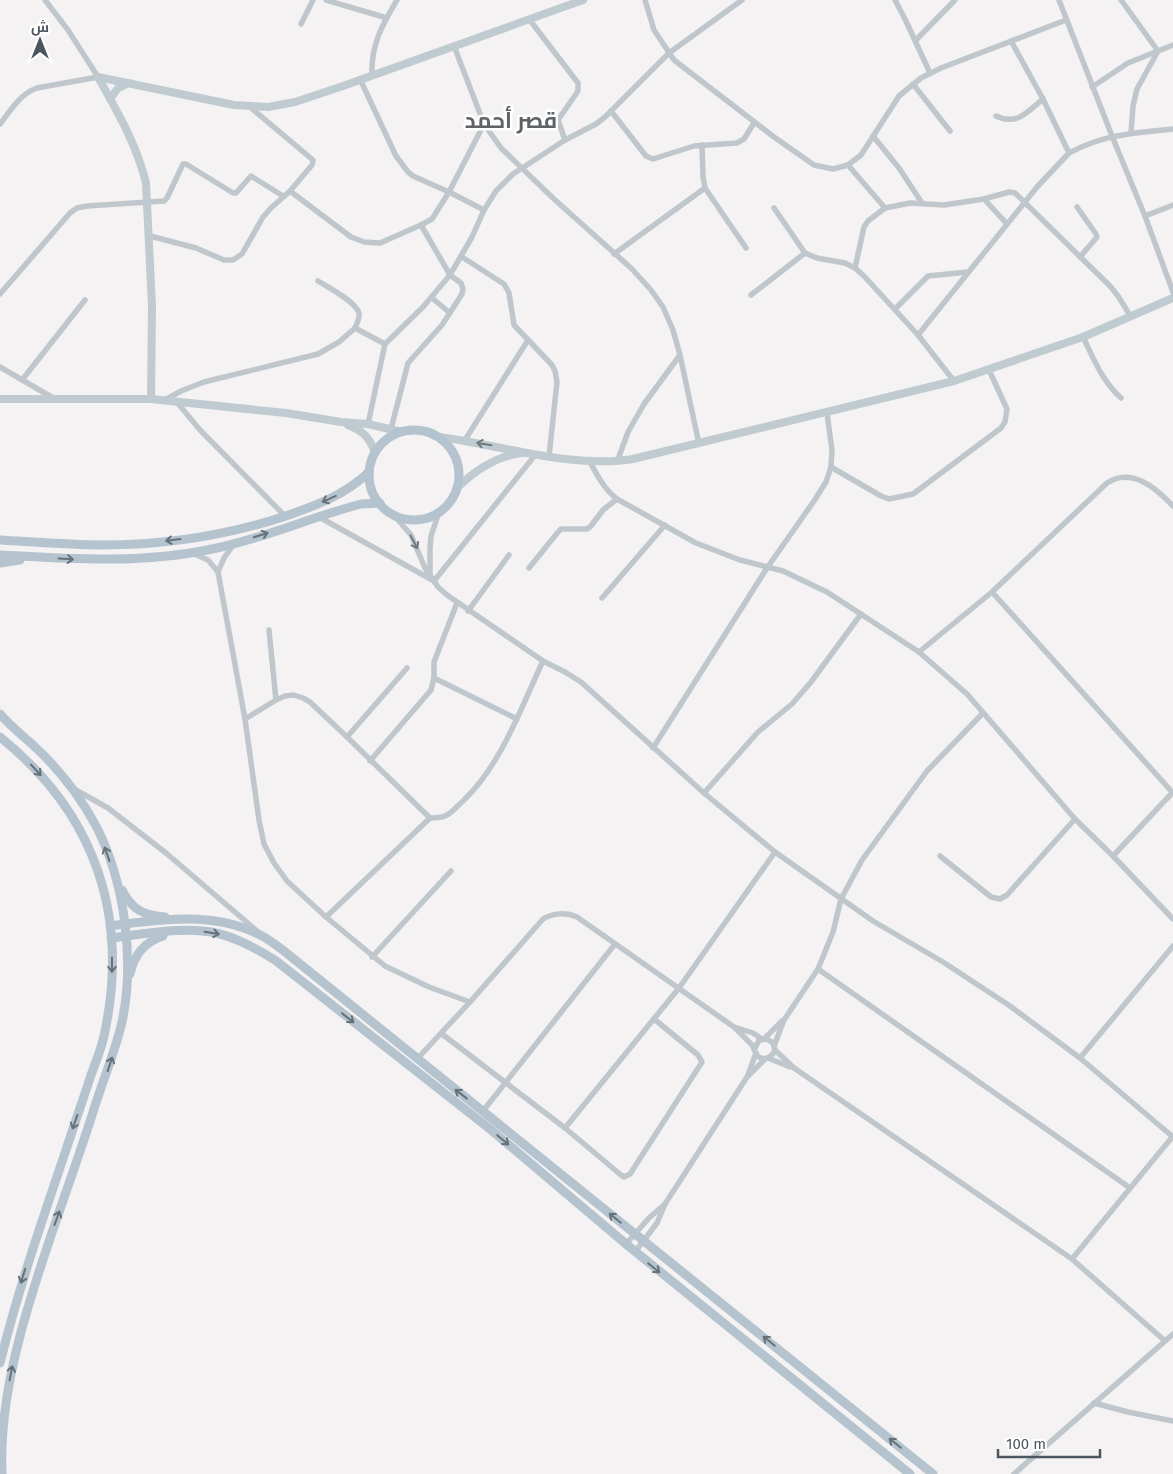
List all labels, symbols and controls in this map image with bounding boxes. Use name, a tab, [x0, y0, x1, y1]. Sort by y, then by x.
north arrow	[15, 15, 65, 65]
text: ش	[31, 19, 49, 36]
district label: قصر أحمد	[465, 106, 557, 134]
one-way arrow	[477, 438, 493, 448]
one-way arrow	[322, 495, 337, 505]
one-way arrow	[253, 530, 269, 540]
one-way arrow	[410, 534, 419, 549]
one-way arrow	[165, 535, 181, 545]
one-way arrow	[58, 554, 74, 563]
one-way arrow	[30, 763, 42, 776]
one-way arrow	[102, 846, 111, 862]
one-way arrow	[204, 929, 220, 939]
one-way arrow	[107, 956, 117, 972]
one-way arrow	[341, 1013, 355, 1023]
one-way arrow	[106, 1057, 115, 1073]
one-way arrow	[455, 1088, 468, 1099]
one-way arrow	[70, 1114, 80, 1130]
one-way arrow	[497, 1135, 510, 1146]
one-way arrow	[53, 1211, 62, 1226]
one-way arrow	[609, 1212, 622, 1223]
one-way arrow	[648, 1262, 661, 1273]
one-way arrow	[18, 1267, 28, 1283]
one-way arrow	[763, 1336, 776, 1347]
one-way arrow	[6, 1366, 16, 1382]
scale bar	[998, 1426, 1100, 1458]
text: 100 m	[1006, 1435, 1046, 1453]
one-way arrow	[889, 1438, 902, 1449]

